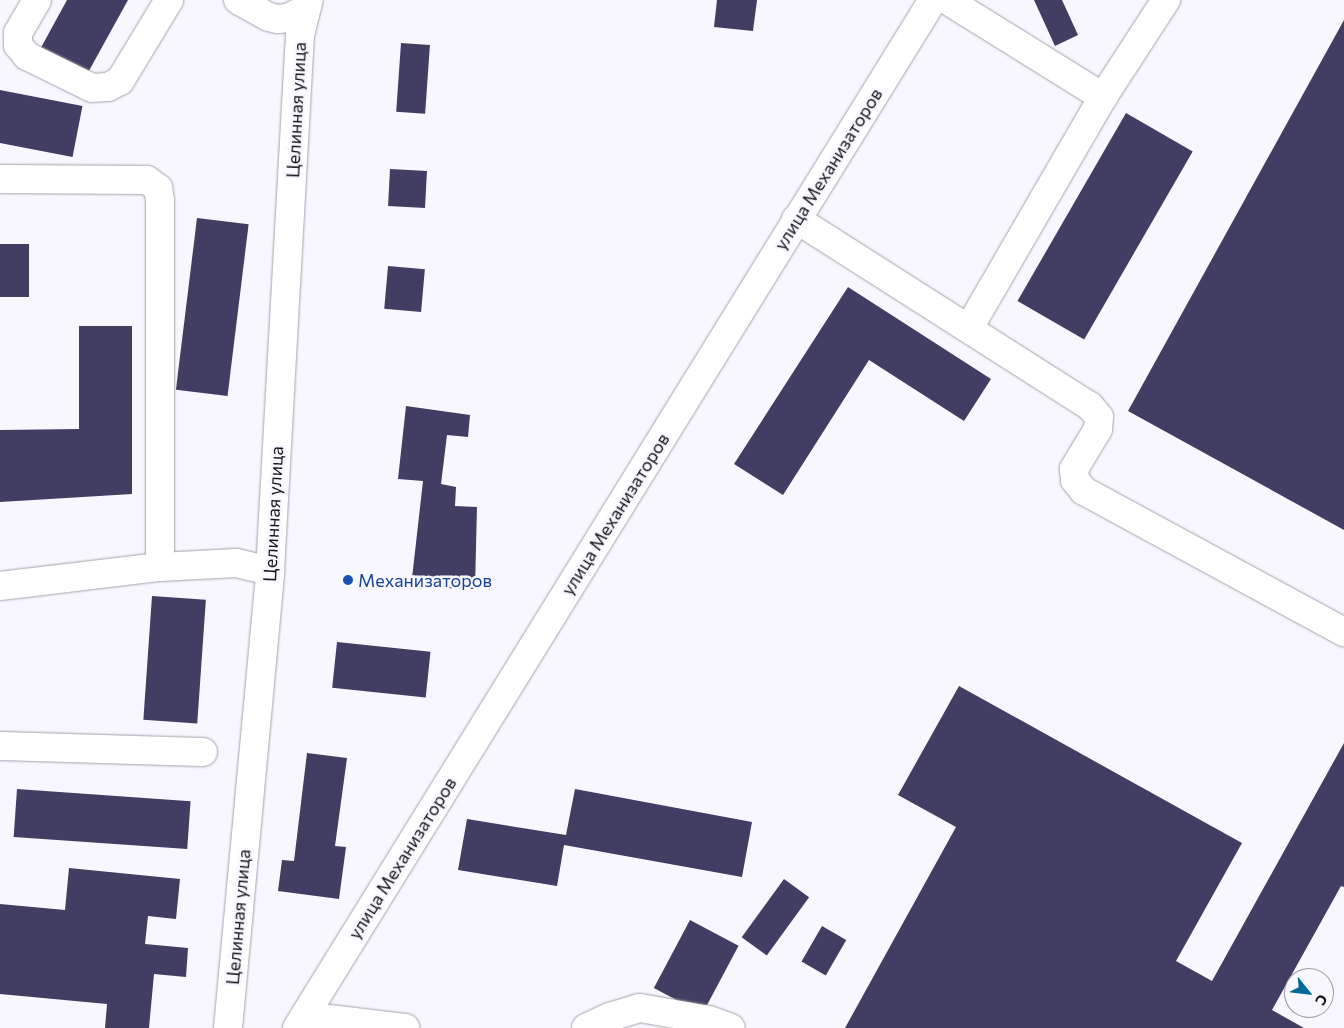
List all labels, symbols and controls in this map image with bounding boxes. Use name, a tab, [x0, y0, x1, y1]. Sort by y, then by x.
street label: Целинная улица	[282, 42, 310, 178]
street label: улица Механизаторов	[769, 84, 887, 254]
street label: улица Механизаторов	[556, 429, 674, 599]
street label: Целинная улица	[259, 446, 287, 582]
place label: Механизаторов	[358, 569, 492, 591]
marker: Механизаторов	[342, 574, 354, 586]
street label: улица Механизаторов	[343, 773, 461, 943]
street label: Целинная улица	[221, 848, 255, 986]
north arrow	[1284, 968, 1334, 1018]
text: С	[1312, 992, 1331, 1008]

